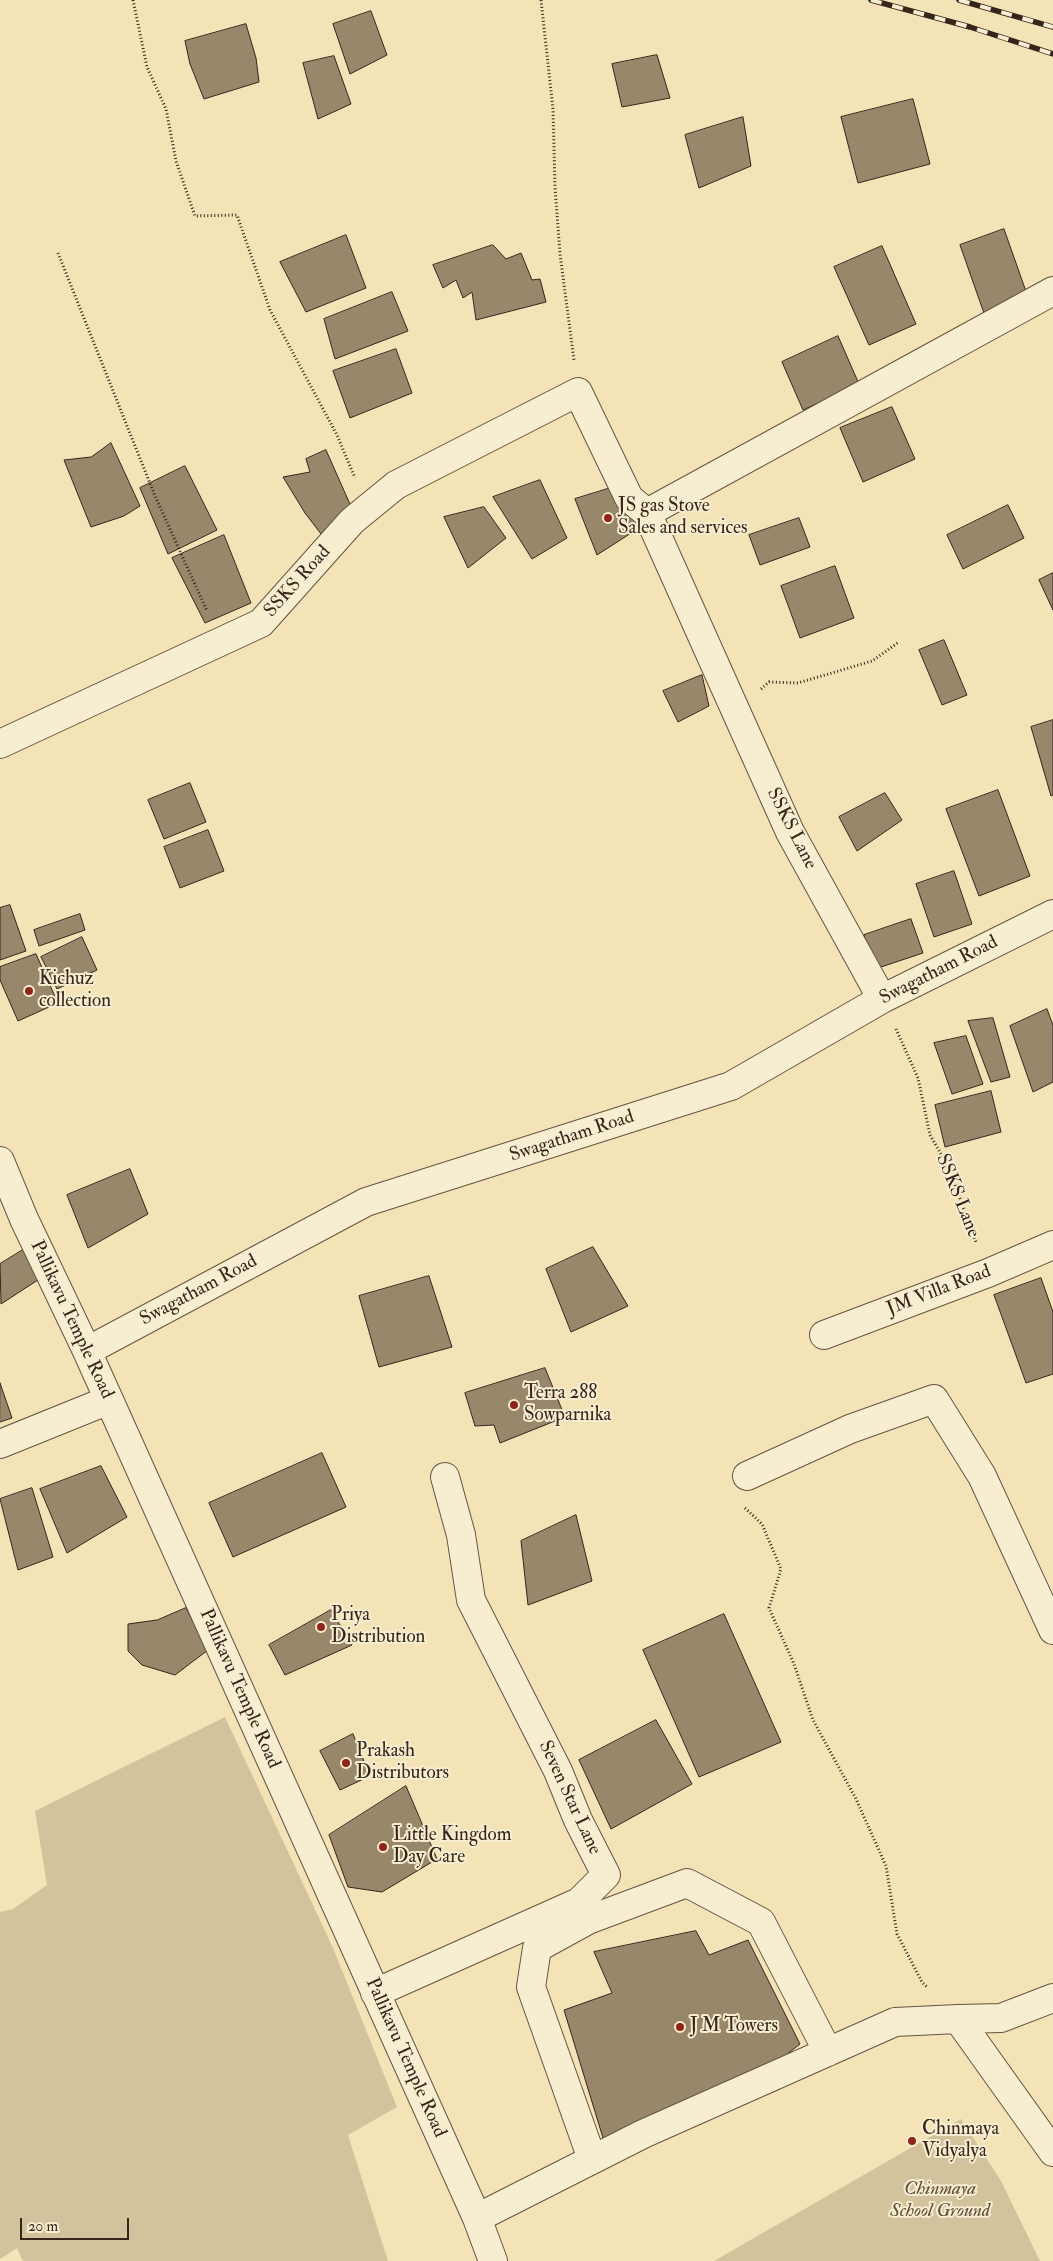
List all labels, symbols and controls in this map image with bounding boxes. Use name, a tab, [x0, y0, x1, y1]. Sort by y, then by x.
place label: JS gas Stove Sales and services	[618, 496, 748, 540]
marker: JS gas Stove Sales and services	[602, 512, 614, 524]
street label: SSKS Road	[260, 541, 336, 623]
street label: SSKS Lane	[761, 785, 821, 873]
street label: Swagatham Road	[876, 931, 1002, 1011]
place label: Kichuz collection	[39, 969, 111, 1013]
marker: Kichuz collection	[23, 985, 35, 997]
street label: Swagatham Road	[507, 1106, 637, 1168]
street label: SSKS Lane	[930, 1151, 984, 1241]
street label: Pallikavu Temple Road	[24, 1237, 118, 1403]
street label: Swagatham Road	[137, 1251, 261, 1331]
street label: JM Villa Road	[884, 1261, 994, 1321]
place label: Terra 288 Sowparnika	[524, 1383, 611, 1427]
marker: Terra 288 Sowparnika	[508, 1399, 520, 1411]
place label: Priya Distribution	[331, 1605, 425, 1649]
street label: Pallikavu Temple Road	[194, 1606, 284, 1772]
marker: Priya Distribution	[315, 1621, 327, 1633]
street label: Seven Star Lane	[533, 1737, 605, 1859]
place label: Prakash Distributors	[356, 1741, 449, 1785]
marker: Prakash Distributors	[340, 1757, 352, 1769]
place label: Little Kingdom Day Care	[393, 1825, 511, 1869]
marker: Little Kingdom Day Care	[377, 1841, 389, 1853]
street label: Pallikavu Temple Road	[360, 1975, 450, 2141]
place label: J M Towers	[690, 2016, 778, 2038]
marker: J M Towers	[674, 2021, 686, 2033]
place label: Chinmaya Vidyalya	[922, 2119, 999, 2163]
marker: Chinmaya Vidyalya	[906, 2135, 918, 2147]
park label: Chinmaya School Ground	[890, 2179, 990, 2223]
scale bar	[22, 2208, 131, 2240]
text: 20 m	[28, 2217, 58, 2236]

